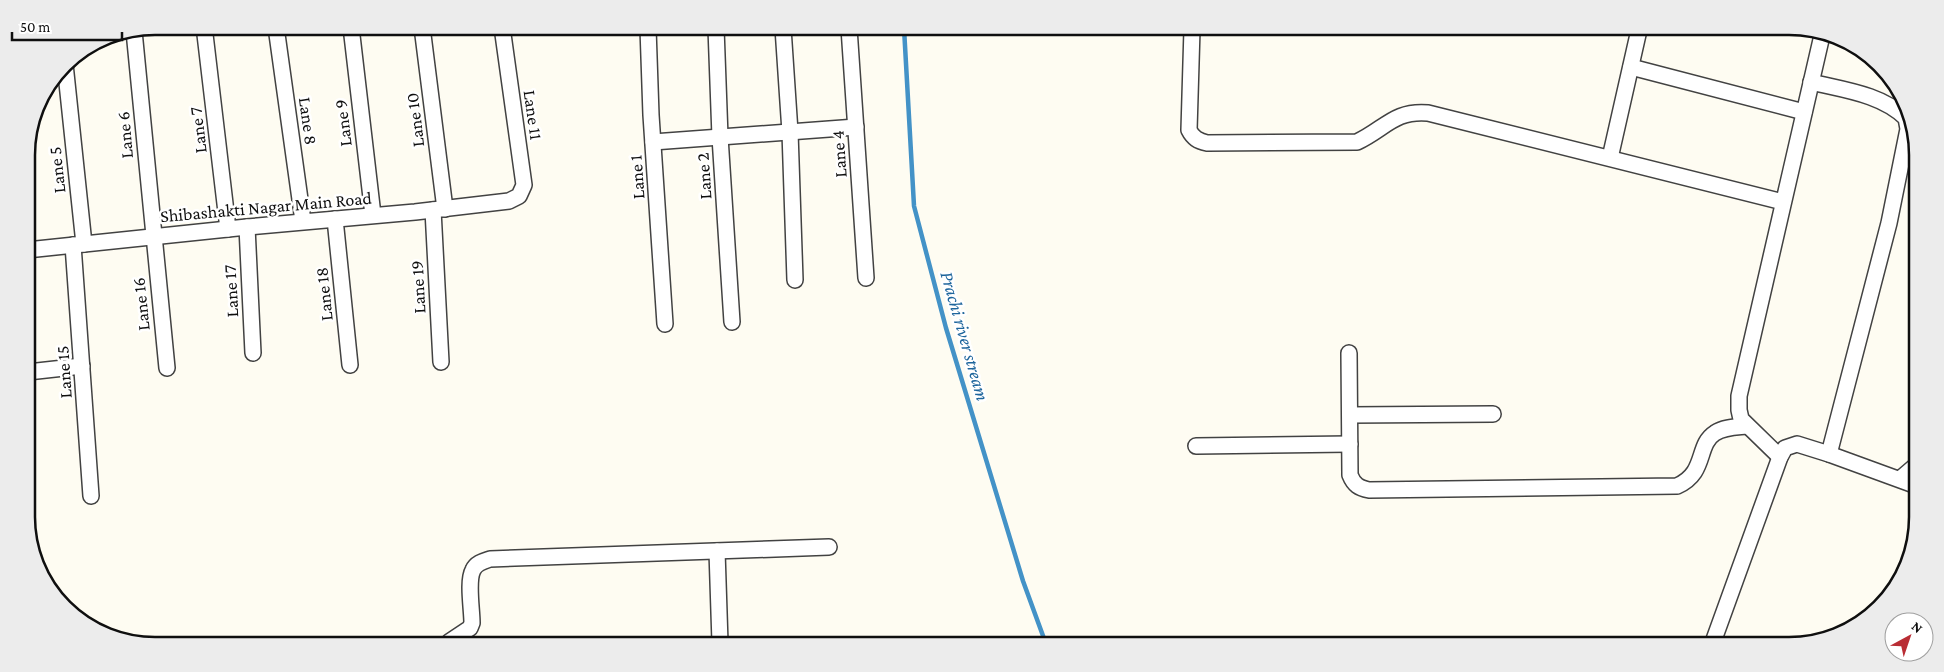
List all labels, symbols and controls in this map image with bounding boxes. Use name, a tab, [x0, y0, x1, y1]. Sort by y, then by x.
scale bar	[12, 10, 122, 42]
text: 50 m	[20, 19, 50, 35]
street label: Lane 11	[520, 89, 546, 141]
street label: Lane 10	[402, 92, 428, 148]
street label: Lane 8	[295, 96, 321, 146]
street label: Lane 9	[330, 98, 356, 148]
street label: Lane 7	[185, 106, 211, 154]
street label: Lane 6	[113, 111, 137, 159]
street label: Lane 4	[827, 130, 851, 178]
street label: Lane 5	[45, 146, 69, 194]
street label: Lane 2	[692, 152, 716, 200]
street label: Lane 1	[625, 154, 649, 200]
street label: Shibashakti Nagar Main Road	[159, 188, 373, 226]
street label: Lane 19	[407, 260, 429, 314]
street label: Lane 17	[220, 264, 242, 318]
street label: Lane 18	[311, 266, 337, 322]
water label: Prachi river stream	[936, 269, 994, 403]
street label: Lane 16	[128, 276, 154, 332]
street label: Lane 15	[52, 345, 76, 399]
north arrow	[1884, 612, 1934, 662]
text: N	[1909, 618, 1927, 637]

